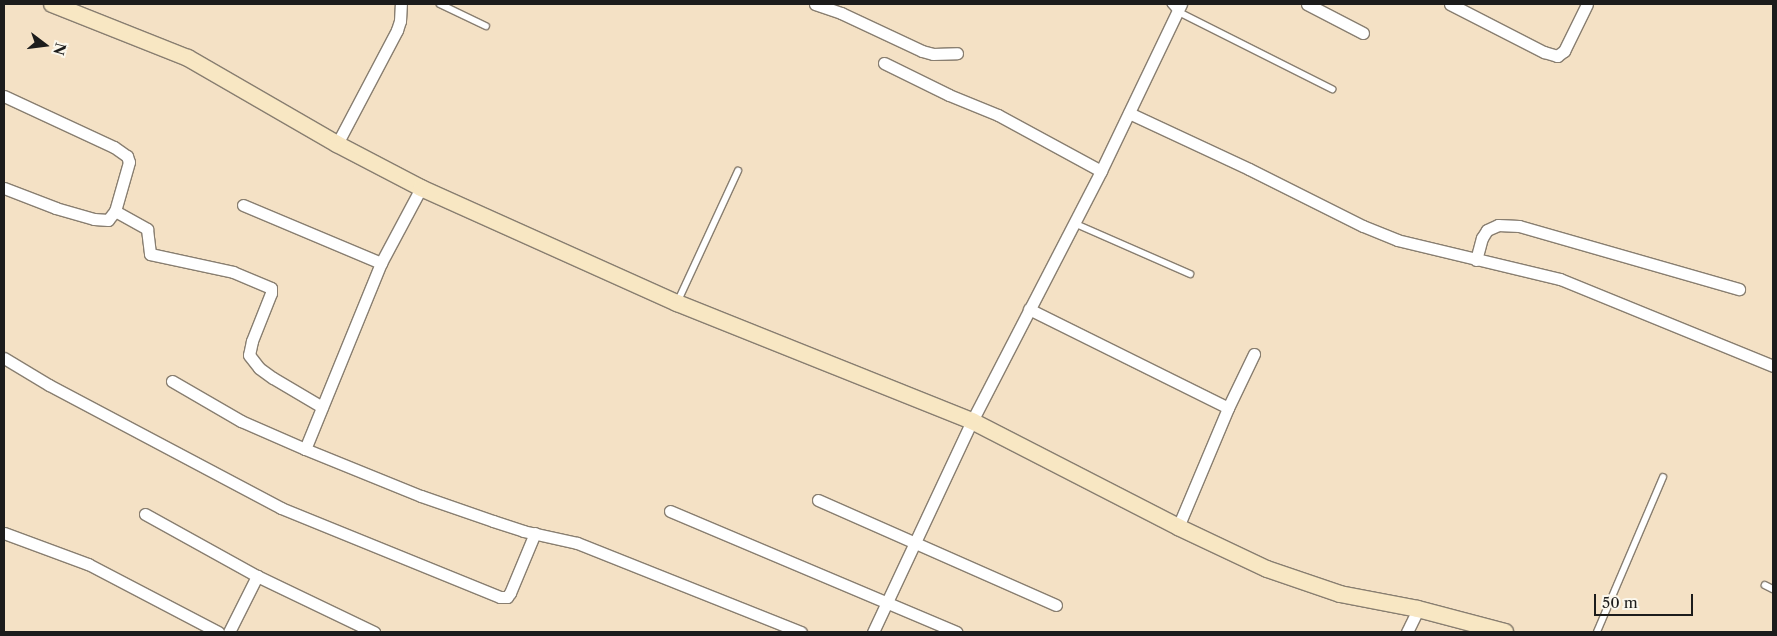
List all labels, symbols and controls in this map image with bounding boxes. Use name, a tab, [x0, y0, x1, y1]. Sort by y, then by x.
north arrow	[20, 20, 70, 70]
text: N	[49, 41, 70, 57]
scale bar	[1597, 584, 1696, 616]
text: 50 m	[1602, 593, 1638, 612]

